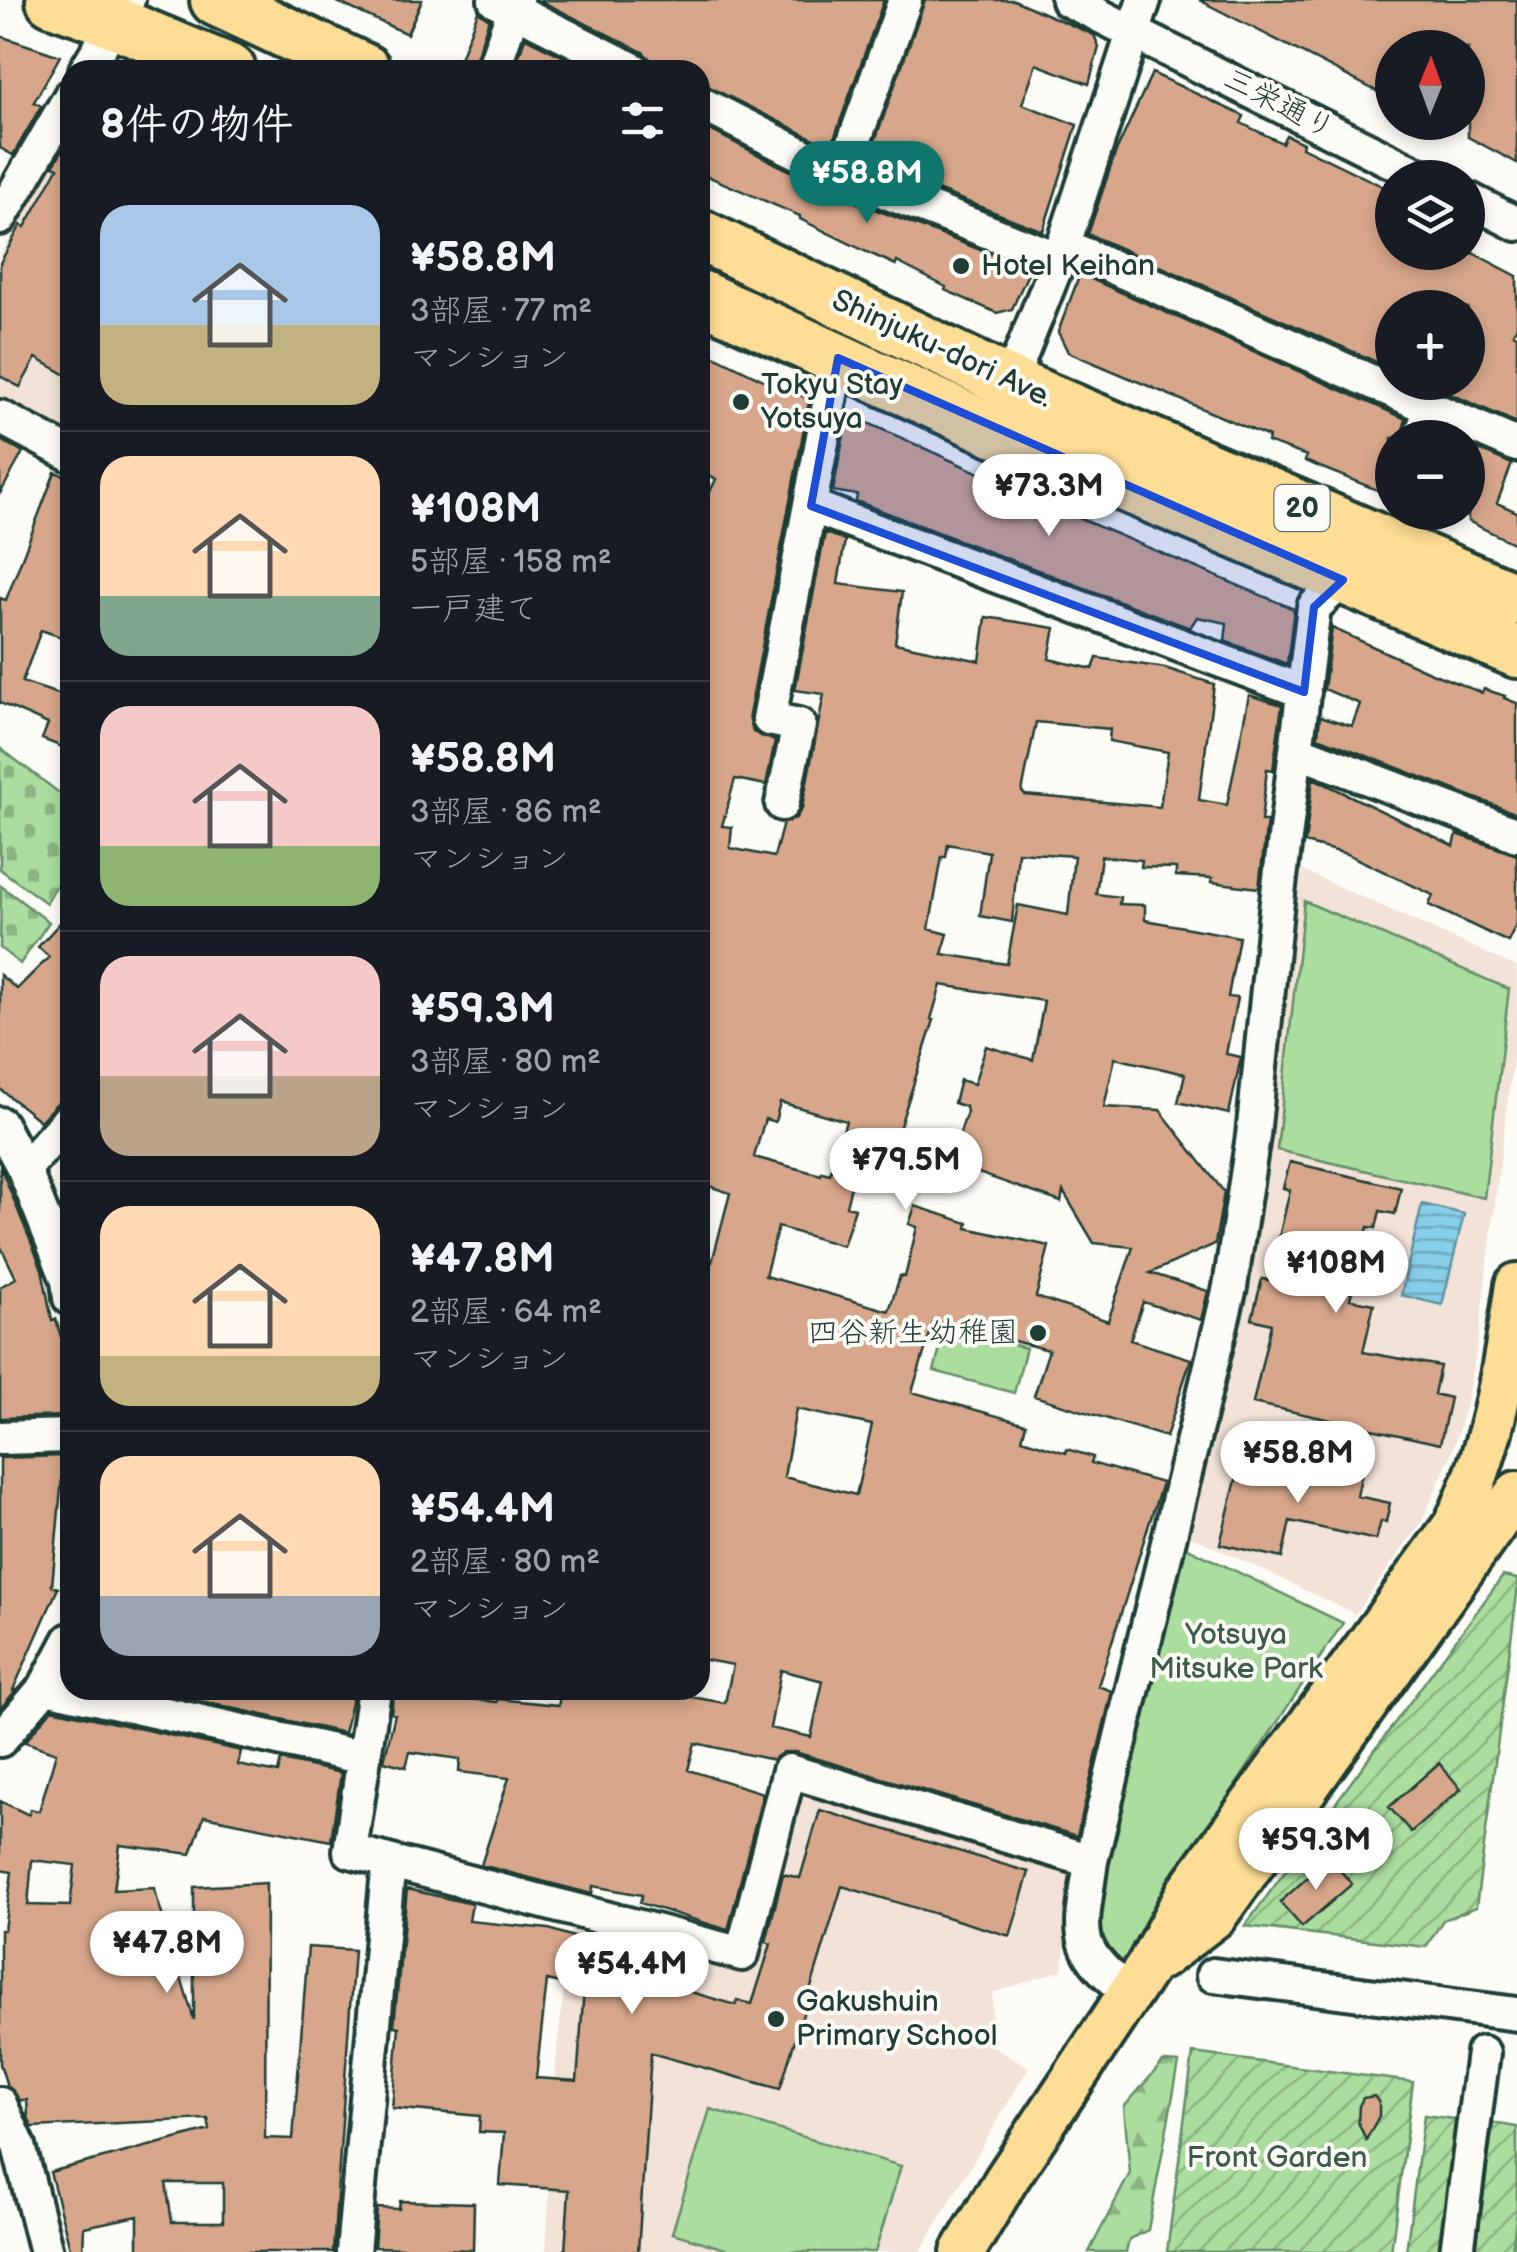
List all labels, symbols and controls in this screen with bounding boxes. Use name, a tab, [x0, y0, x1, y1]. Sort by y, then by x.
north arrow	[1375, 30, 1485, 140]
map controls	[1375, 30, 1485, 530]
street label: 三栄通り	[1217, 61, 1341, 147]
icon: filters	[615, 93, 670, 148]
text: 8件の物件	[100, 100, 293, 151]
pin: ¥58.8M	[786, 141, 948, 226]
text: ¥58.8M	[811, 154, 923, 193]
button: layers	[1375, 160, 1485, 270]
text: ¥58.8M	[410, 233, 556, 284]
icon: home	[180, 245, 300, 365]
place label: Hotel Keihan	[981, 248, 1155, 284]
marker: Hotel Keihan	[950, 255, 972, 277]
street label: Shinjuku-dori Ave.	[826, 282, 1058, 416]
button: +	[1375, 290, 1485, 400]
text: 3部屋 · 77 m²	[410, 292, 592, 331]
text: マンション	[410, 339, 569, 378]
place label: Tokyu Stay Yotsuya	[760, 367, 903, 437]
marker: Tokyu Stay Yotsuya	[730, 391, 752, 413]
button: −	[1375, 420, 1485, 530]
pin: ¥73.3M	[968, 454, 1130, 539]
text: ¥73.3M	[994, 467, 1104, 506]
text: ¥108M	[410, 484, 541, 535]
road number: 20	[1274, 485, 1330, 531]
icon: home	[180, 496, 300, 616]
text: 5部屋 · 158 m²	[410, 543, 612, 582]
text: 一戸建て	[410, 590, 538, 629]
text: ¥58.8M	[410, 734, 556, 785]
icon: home	[180, 746, 300, 866]
text: 3部屋 · 86 m²	[410, 793, 602, 832]
text: マンション	[410, 840, 569, 879]
text: ¥59.3M	[410, 984, 555, 1035]
icon: home	[180, 996, 300, 1116]
text: 3部屋 · 80 m²	[410, 1043, 601, 1082]
text: マンション	[410, 1090, 569, 1129]
pin: ¥79.5M	[825, 1128, 987, 1213]
text: ¥79.5M	[851, 1141, 961, 1180]
pin: ¥108M	[1266, 1231, 1406, 1316]
text: ¥47.8M	[410, 1234, 554, 1285]
text: ¥108M	[1286, 1244, 1386, 1283]
icon: home	[180, 1246, 300, 1366]
text: 2部屋 · 64 m²	[410, 1293, 602, 1332]
place label: 四谷新生幼稚園	[808, 1315, 1018, 1351]
marker: 四谷新生幼稚園	[1027, 1322, 1049, 1344]
text: マンション	[410, 1340, 569, 1379]
pin: ¥58.8M	[1217, 1421, 1379, 1506]
text: ¥58.8M	[1242, 1434, 1354, 1473]
text: ¥54.4M	[410, 1484, 555, 1535]
icon: home	[180, 1496, 300, 1616]
text: 2部屋 · 80 m²	[410, 1543, 600, 1582]
text: マンション	[410, 1590, 569, 1629]
park label: Yotsuya Mitsuke Park	[1149, 1617, 1323, 1687]
pin: ¥59.3M	[1235, 1808, 1397, 1893]
text: ¥59.3M	[1261, 1821, 1371, 1860]
pin: ¥47.8M	[86, 1911, 248, 1996]
text: ¥47.8M	[112, 1924, 222, 1963]
pin: ¥54.4M	[551, 1932, 713, 2017]
text: ¥54.4M	[577, 1945, 687, 1984]
place label: Gakushuin Primary School	[796, 1984, 997, 2054]
marker: Gakushuin Primary School	[765, 2008, 787, 2030]
park label: Front Garden	[1187, 2140, 1368, 2176]

